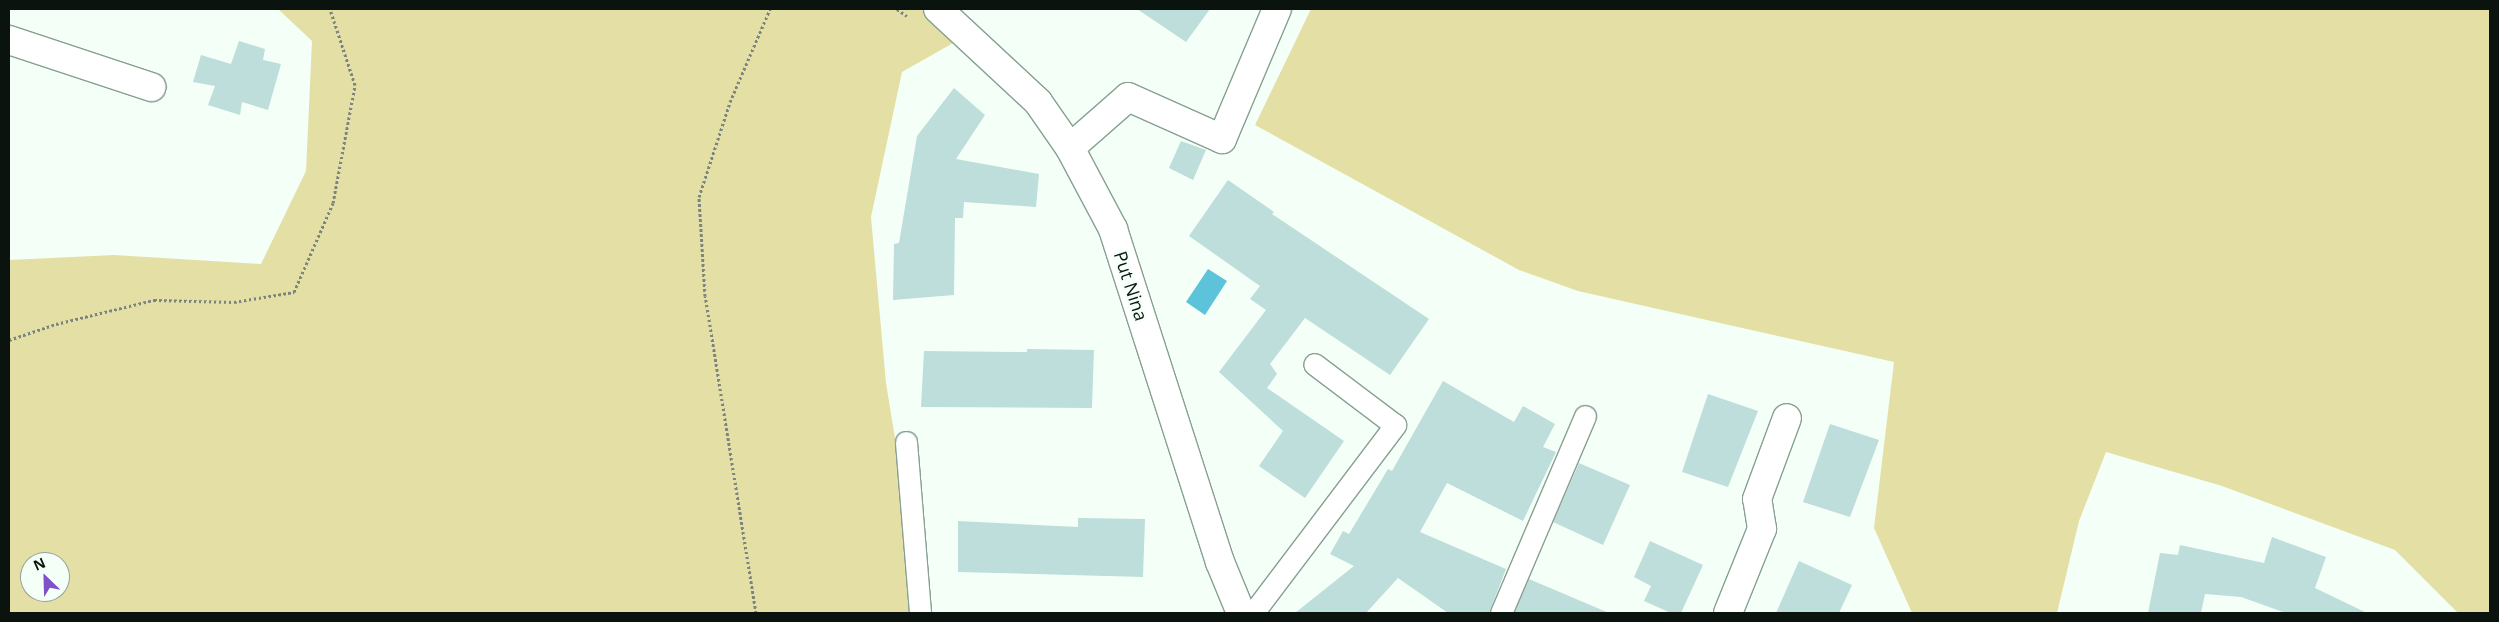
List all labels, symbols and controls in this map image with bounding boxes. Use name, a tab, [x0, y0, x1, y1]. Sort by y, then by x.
street label: Put Nina	[1110, 248, 1152, 324]
north arrow	[20, 552, 70, 602]
text: N	[30, 553, 48, 575]

